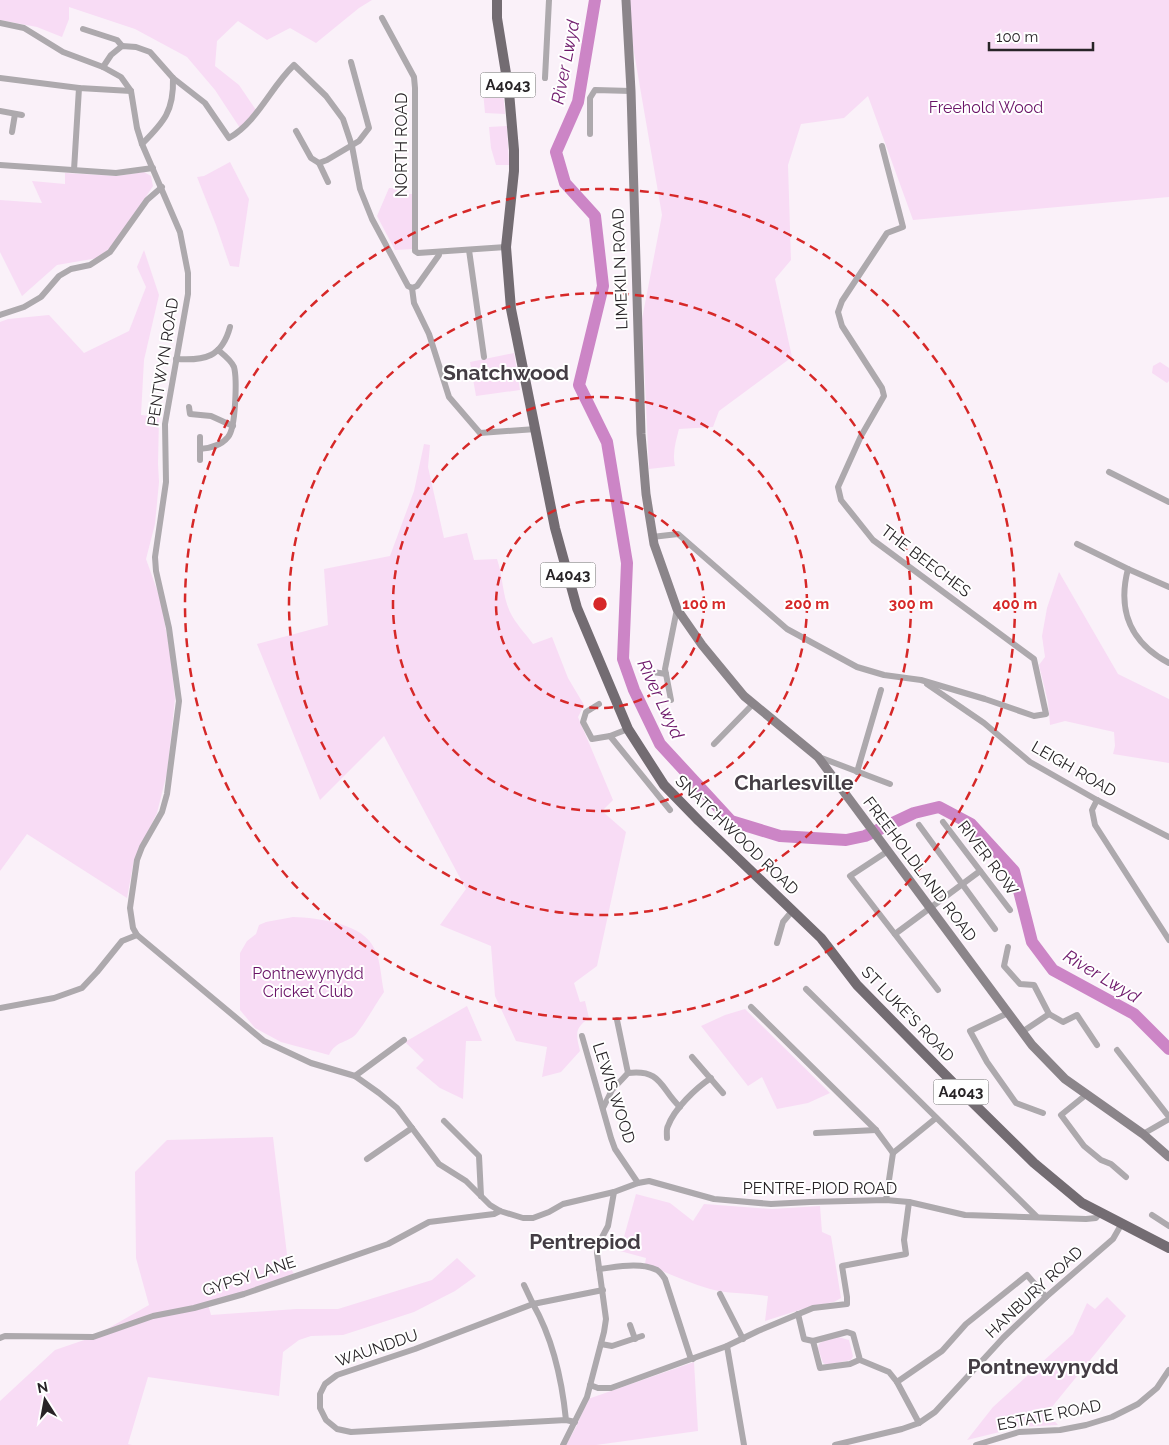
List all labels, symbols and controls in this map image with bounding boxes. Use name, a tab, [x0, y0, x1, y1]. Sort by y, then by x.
water label: River Lwyd	[547, 17, 584, 106]
scale bar	[989, 20, 1093, 52]
text: 100 m	[996, 28, 1038, 46]
road number: A4043	[480, 72, 536, 98]
street label: NORTH ROAD	[392, 93, 411, 197]
park label: Freehold Wood	[929, 98, 1043, 117]
street label: LIMEKILN ROAD	[608, 208, 632, 330]
street label: PENTWYN ROAD	[143, 296, 183, 428]
district label: Snatchwood	[443, 360, 569, 385]
street label: THE BEECHES	[877, 521, 975, 601]
road number: A4043	[540, 562, 596, 588]
centre of rings	[591, 595, 609, 613]
text: 100 m	[682, 595, 726, 613]
text: 200 m	[785, 595, 829, 613]
text: 300 m	[889, 595, 933, 613]
text: 400 m	[993, 595, 1037, 613]
water label: River Lwyd	[633, 656, 689, 743]
street label: LEIGH ROAD	[1028, 737, 1120, 801]
district label: Charlesville	[734, 770, 854, 795]
street label: SNATCHWOOD ROAD	[671, 771, 803, 899]
street label: FREEHOLDLAND ROAD	[859, 793, 981, 945]
street label: RIVER ROW	[954, 817, 1022, 899]
water label: River Lwyd	[1060, 945, 1145, 1008]
street label: ST LUKE'S ROAD	[858, 962, 958, 1066]
park label: Pontnewynydd Cricket Club	[252, 964, 364, 1001]
street label: LEWIS WOOD	[589, 1040, 639, 1146]
road number: A4043	[934, 1080, 988, 1104]
street label: PENTRE-PIOD ROAD	[743, 1179, 897, 1198]
district label: Pentrepiod	[529, 1229, 641, 1254]
street label: HANBURY ROAD	[981, 1242, 1087, 1342]
street label: GYPSY LANE	[200, 1252, 298, 1300]
street label: WAUNDDU	[333, 1325, 421, 1371]
district label: Pontnewynydd	[967, 1354, 1119, 1379]
north arrow	[20, 1375, 70, 1425]
text: N	[36, 1378, 49, 1396]
street label: ESTATE ROAD	[995, 1396, 1103, 1434]

